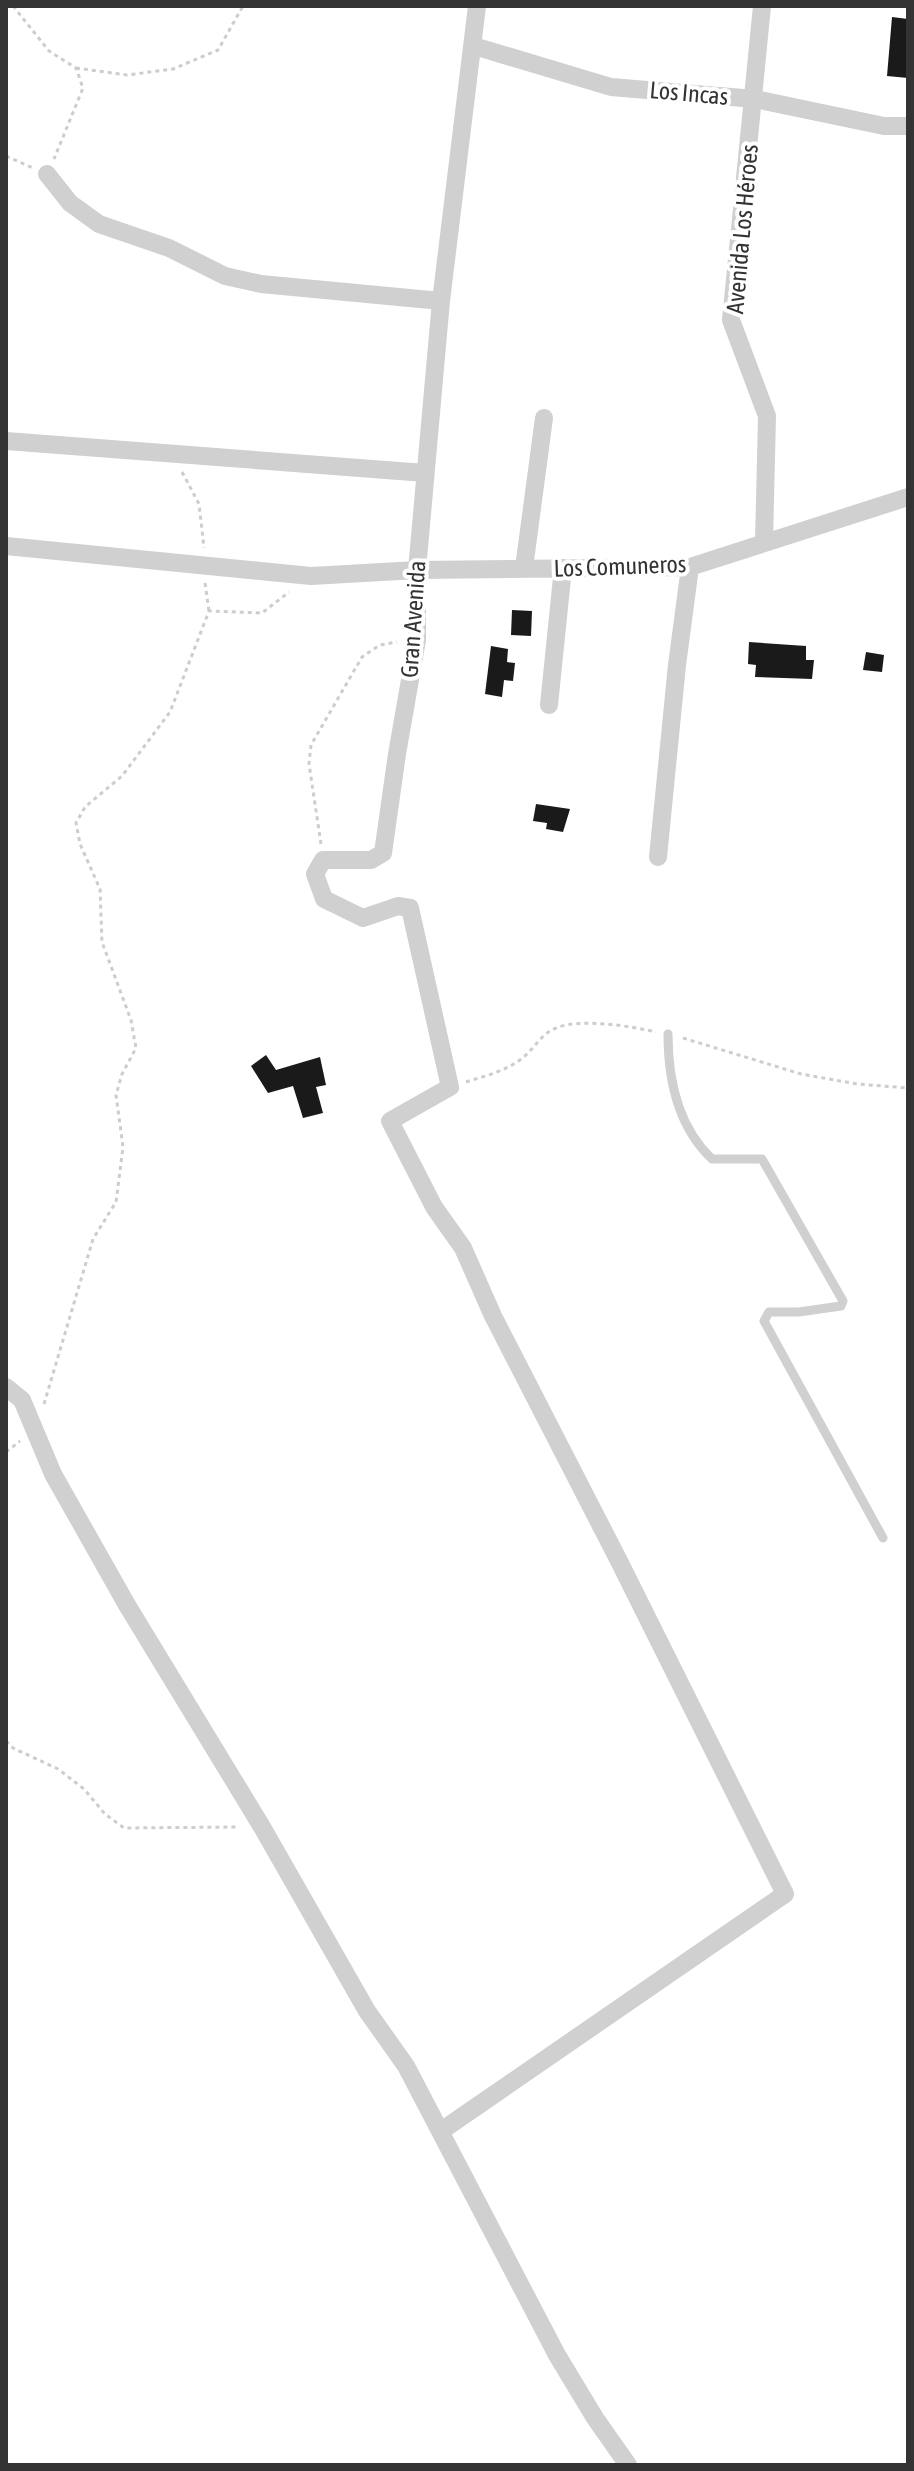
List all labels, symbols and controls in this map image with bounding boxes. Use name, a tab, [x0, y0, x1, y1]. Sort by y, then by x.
street label: Los Incas	[649, 76, 729, 110]
street label: Avenida Los Héroes	[721, 143, 763, 315]
street label: Los Comuneros	[553, 550, 687, 582]
street label: Gran Avenida	[395, 559, 431, 679]

